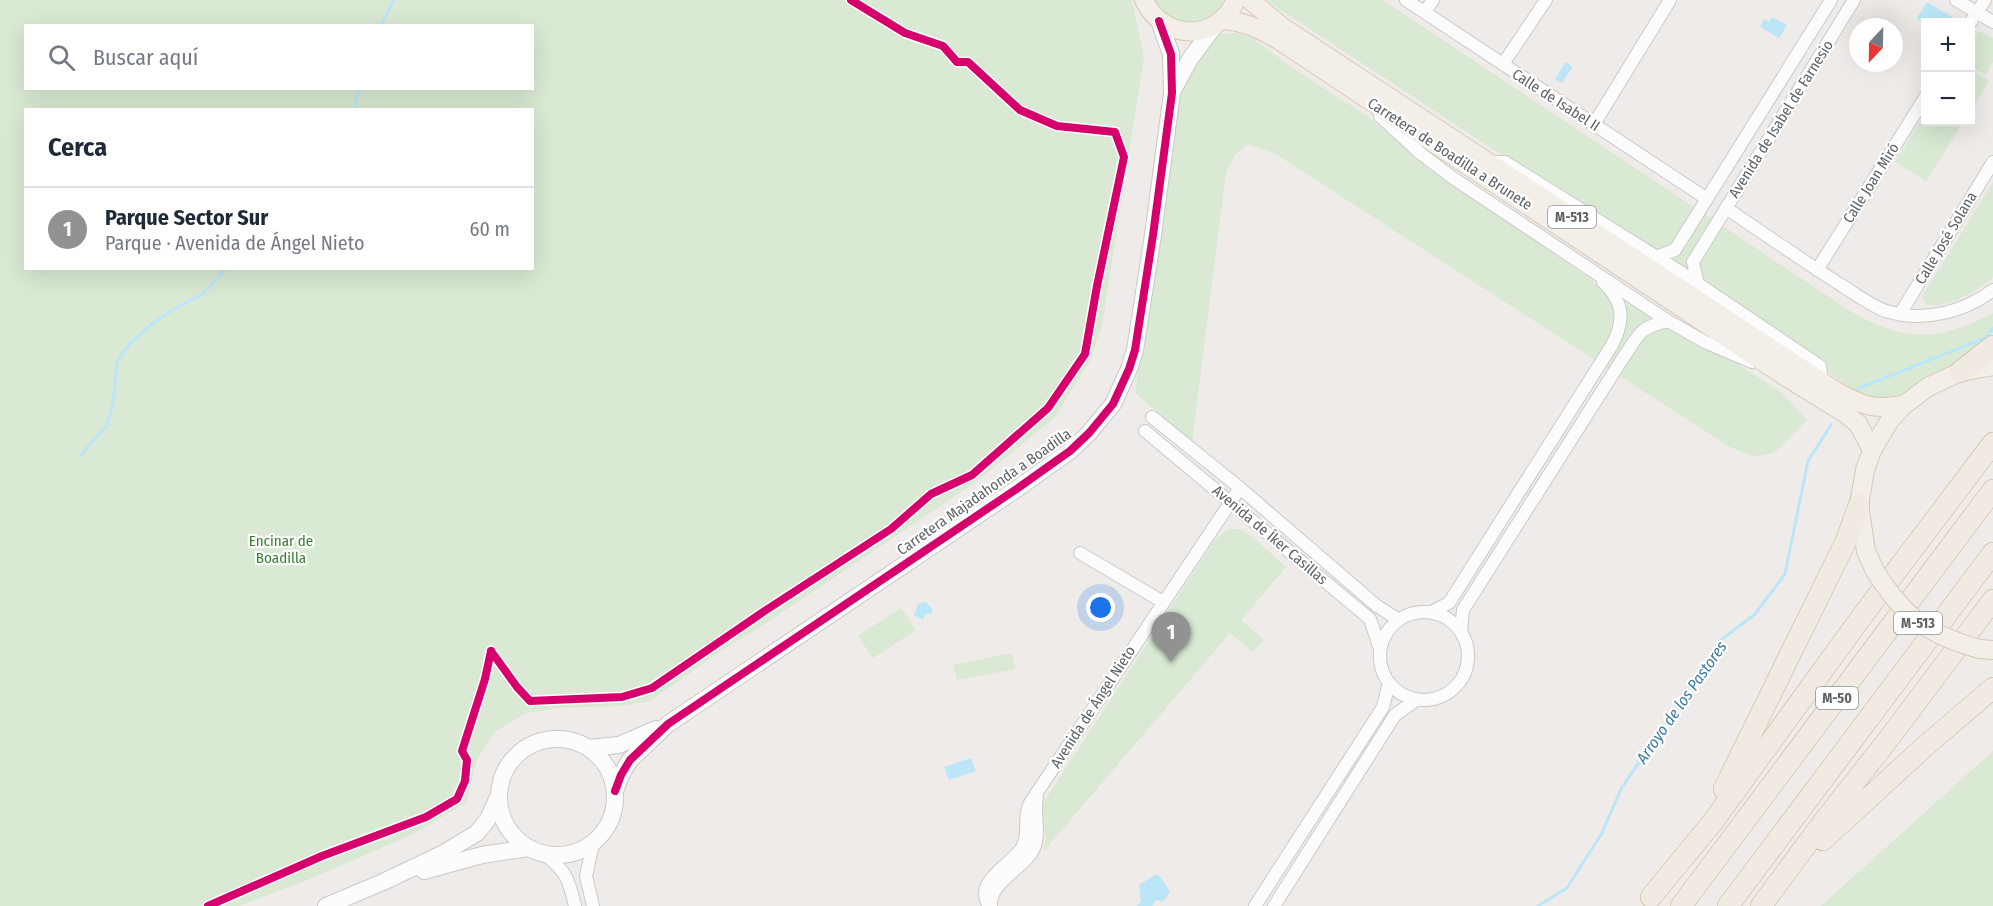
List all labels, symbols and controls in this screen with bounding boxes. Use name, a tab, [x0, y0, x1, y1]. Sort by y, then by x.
north arrow	[1849, 18, 1903, 72]
map controls	[1921, 18, 1975, 126]
button: +	[1921, 18, 1975, 72]
search box	[24, 24, 534, 90]
street label: Avenida de Isabel de Farnesio	[1725, 37, 1837, 201]
icon: search	[45, 41, 78, 74]
text: Buscar aquí	[93, 44, 198, 71]
street label: Calle de Isabel II	[1509, 65, 1603, 135]
button: −	[1921, 72, 1975, 126]
street label: Carretera de Boadilla a Brunete	[1364, 94, 1536, 214]
text: Cerca	[48, 132, 107, 163]
street label: Calle Joan Miró	[1839, 139, 1903, 226]
street label: Calle José Solana	[1911, 189, 1981, 287]
text: Parque Sector Sur	[105, 204, 268, 231]
road number: M-513	[1548, 206, 1596, 228]
text: 1	[63, 217, 72, 241]
text: 60 m	[470, 217, 510, 241]
text: Parque · Avenida de Ángel Nieto	[105, 231, 364, 255]
street label: Carretera Majadahonda a Boadilla	[894, 425, 1074, 559]
street label: Avenida de Íker Casillas	[1209, 482, 1331, 588]
park label: Encinar de Boadilla	[249, 532, 313, 567]
your location	[1086, 593, 1115, 622]
pin: 1	[1152, 612, 1190, 662]
road number: M-513	[1894, 612, 1942, 634]
water label: Arroyo de los Pastores	[1632, 637, 1731, 768]
street label: Avenida de Ángel Nieto	[1047, 643, 1139, 771]
road number: M-50	[1816, 687, 1858, 709]

